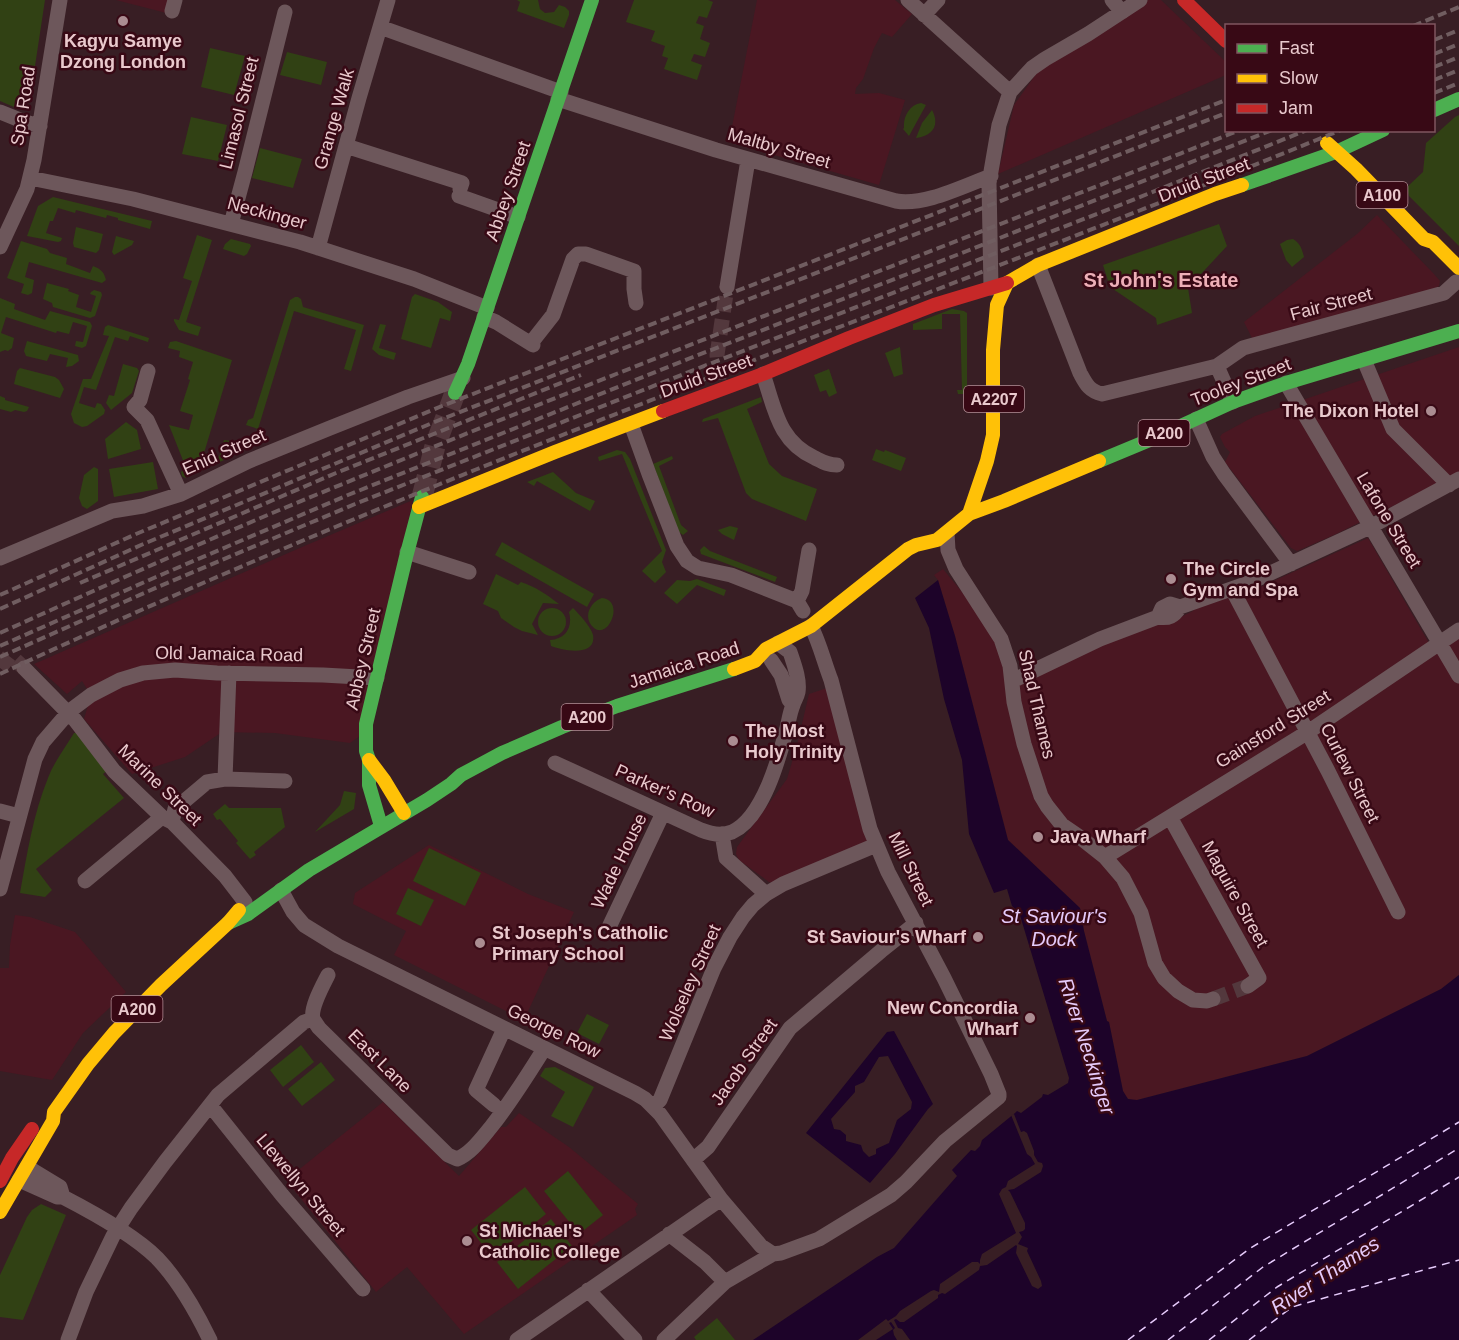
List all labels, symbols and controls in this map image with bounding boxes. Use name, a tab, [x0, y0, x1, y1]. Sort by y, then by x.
marker: Kagyu Samye Dzong London	[116, 14, 130, 28]
legend	[1225, 24, 1435, 132]
place label: Kagyu Samye Dzong London	[60, 31, 186, 72]
text: Fast	[1279, 38, 1314, 58]
street label: Limasol Street	[215, 55, 263, 171]
street label: Spa Road	[7, 65, 39, 147]
street label: Grange Walk	[310, 65, 358, 172]
text: Slow	[1279, 68, 1319, 88]
text: Jam	[1279, 98, 1313, 118]
street label: Maltby Street	[725, 124, 833, 172]
street label: Abbey Street	[482, 139, 534, 243]
street label: Druid Street	[1156, 153, 1252, 207]
road number: A100	[1356, 182, 1408, 208]
street label: Neckinger	[225, 193, 309, 233]
district label: St John's Estate	[1084, 269, 1238, 291]
street label: Fair Street	[1288, 283, 1374, 325]
street label: Druid Street	[657, 350, 755, 402]
street label: Tooley Street	[1188, 354, 1294, 410]
road number: A2207	[964, 386, 1024, 412]
place label: The Dixon Hotel	[1282, 401, 1419, 421]
marker: The Dixon Hotel	[1424, 404, 1438, 418]
road number: A200	[1138, 420, 1190, 446]
street label: Enid Street	[179, 425, 269, 479]
street label: Lafone Street	[1353, 469, 1425, 571]
place label: The Circle Gym and Spa	[1183, 559, 1299, 600]
marker: The Circle Gym and Spa	[1164, 572, 1178, 586]
street label: Abbey Street	[342, 606, 384, 712]
street label: Jamaica Road	[626, 638, 742, 692]
street label: Old Jamaica Road	[155, 643, 303, 665]
street label: Shad Thames	[1015, 647, 1059, 761]
street label: Gainsford Street	[1212, 686, 1334, 772]
road number: A200	[562, 704, 612, 730]
street label: Curlew Street	[1316, 720, 1384, 826]
place label: The Most Holy Trinity	[745, 721, 843, 762]
marker: The Most Holy Trinity	[726, 734, 740, 748]
street label: Marine Street	[114, 740, 206, 830]
street label: Parker's Row	[612, 760, 719, 822]
street label: Wade House	[587, 810, 651, 912]
place label: Java Wharf	[1050, 827, 1147, 847]
street label: Mill Street	[884, 829, 938, 909]
marker: Java Wharf	[1031, 830, 1045, 844]
street label: Maguire Street	[1198, 838, 1272, 950]
water label: St Saviour's Dock	[1001, 905, 1107, 950]
street label: Wolseley Street	[655, 922, 725, 1044]
place label: St Joseph's Catholic Primary School	[492, 923, 668, 964]
place label: St Saviour's Wharf	[807, 927, 967, 947]
marker: St Saviour's Wharf	[971, 930, 985, 944]
marker: St Joseph's Catholic Primary School	[473, 936, 487, 950]
water label: River Neckinger	[1055, 975, 1120, 1118]
road number: A200	[112, 996, 162, 1022]
place label: New Concordia Wharf	[887, 998, 1019, 1039]
street label: George Row	[504, 1000, 605, 1063]
marker: New Concordia Wharf	[1023, 1011, 1037, 1025]
street label: Jacob Street	[707, 1015, 781, 1109]
street label: East Lane	[344, 1025, 416, 1097]
street label: Llewellyn Street	[252, 1130, 350, 1240]
place label: St Michael's Catholic College	[479, 1221, 620, 1262]
water label: River Thames	[1267, 1232, 1383, 1318]
marker: St Michael's Catholic College	[460, 1234, 474, 1248]

